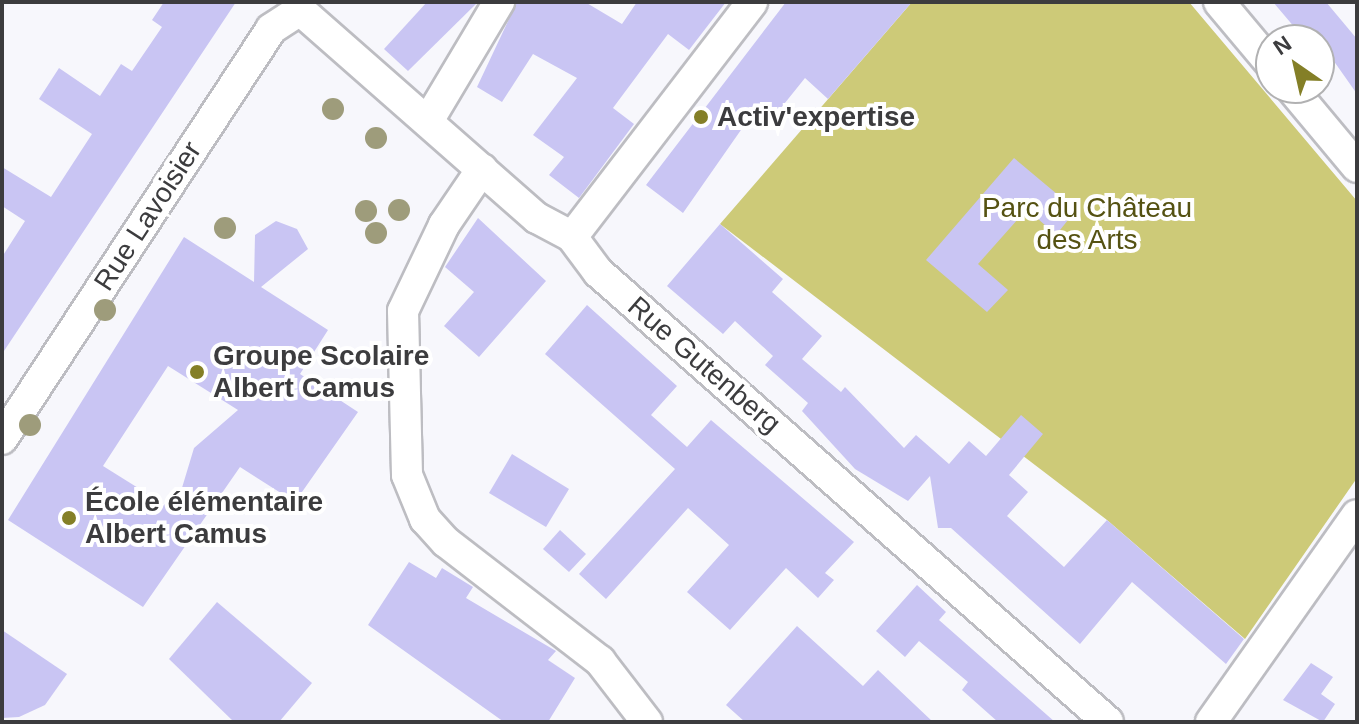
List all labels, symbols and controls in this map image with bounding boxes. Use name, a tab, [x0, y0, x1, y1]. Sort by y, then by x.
north arrow	[1255, 24, 1335, 104]
text: N	[1269, 31, 1296, 60]
place label: Activ'expertise	[717, 100, 915, 134]
marker: Activ'expertise	[692, 108, 710, 126]
street label: Rue Lavoisier	[87, 135, 209, 297]
park label: Parc du Château des Arts	[982, 191, 1192, 257]
street label: Rue Gutenberg	[621, 290, 787, 440]
place label: Groupe Scolaire Albert Camus	[213, 339, 429, 405]
marker: Groupe Scolaire Albert Camus	[188, 363, 206, 381]
place label: École élémentaire Albert Camus	[85, 485, 323, 551]
marker: École élémentaire Albert Camus	[60, 509, 78, 527]

